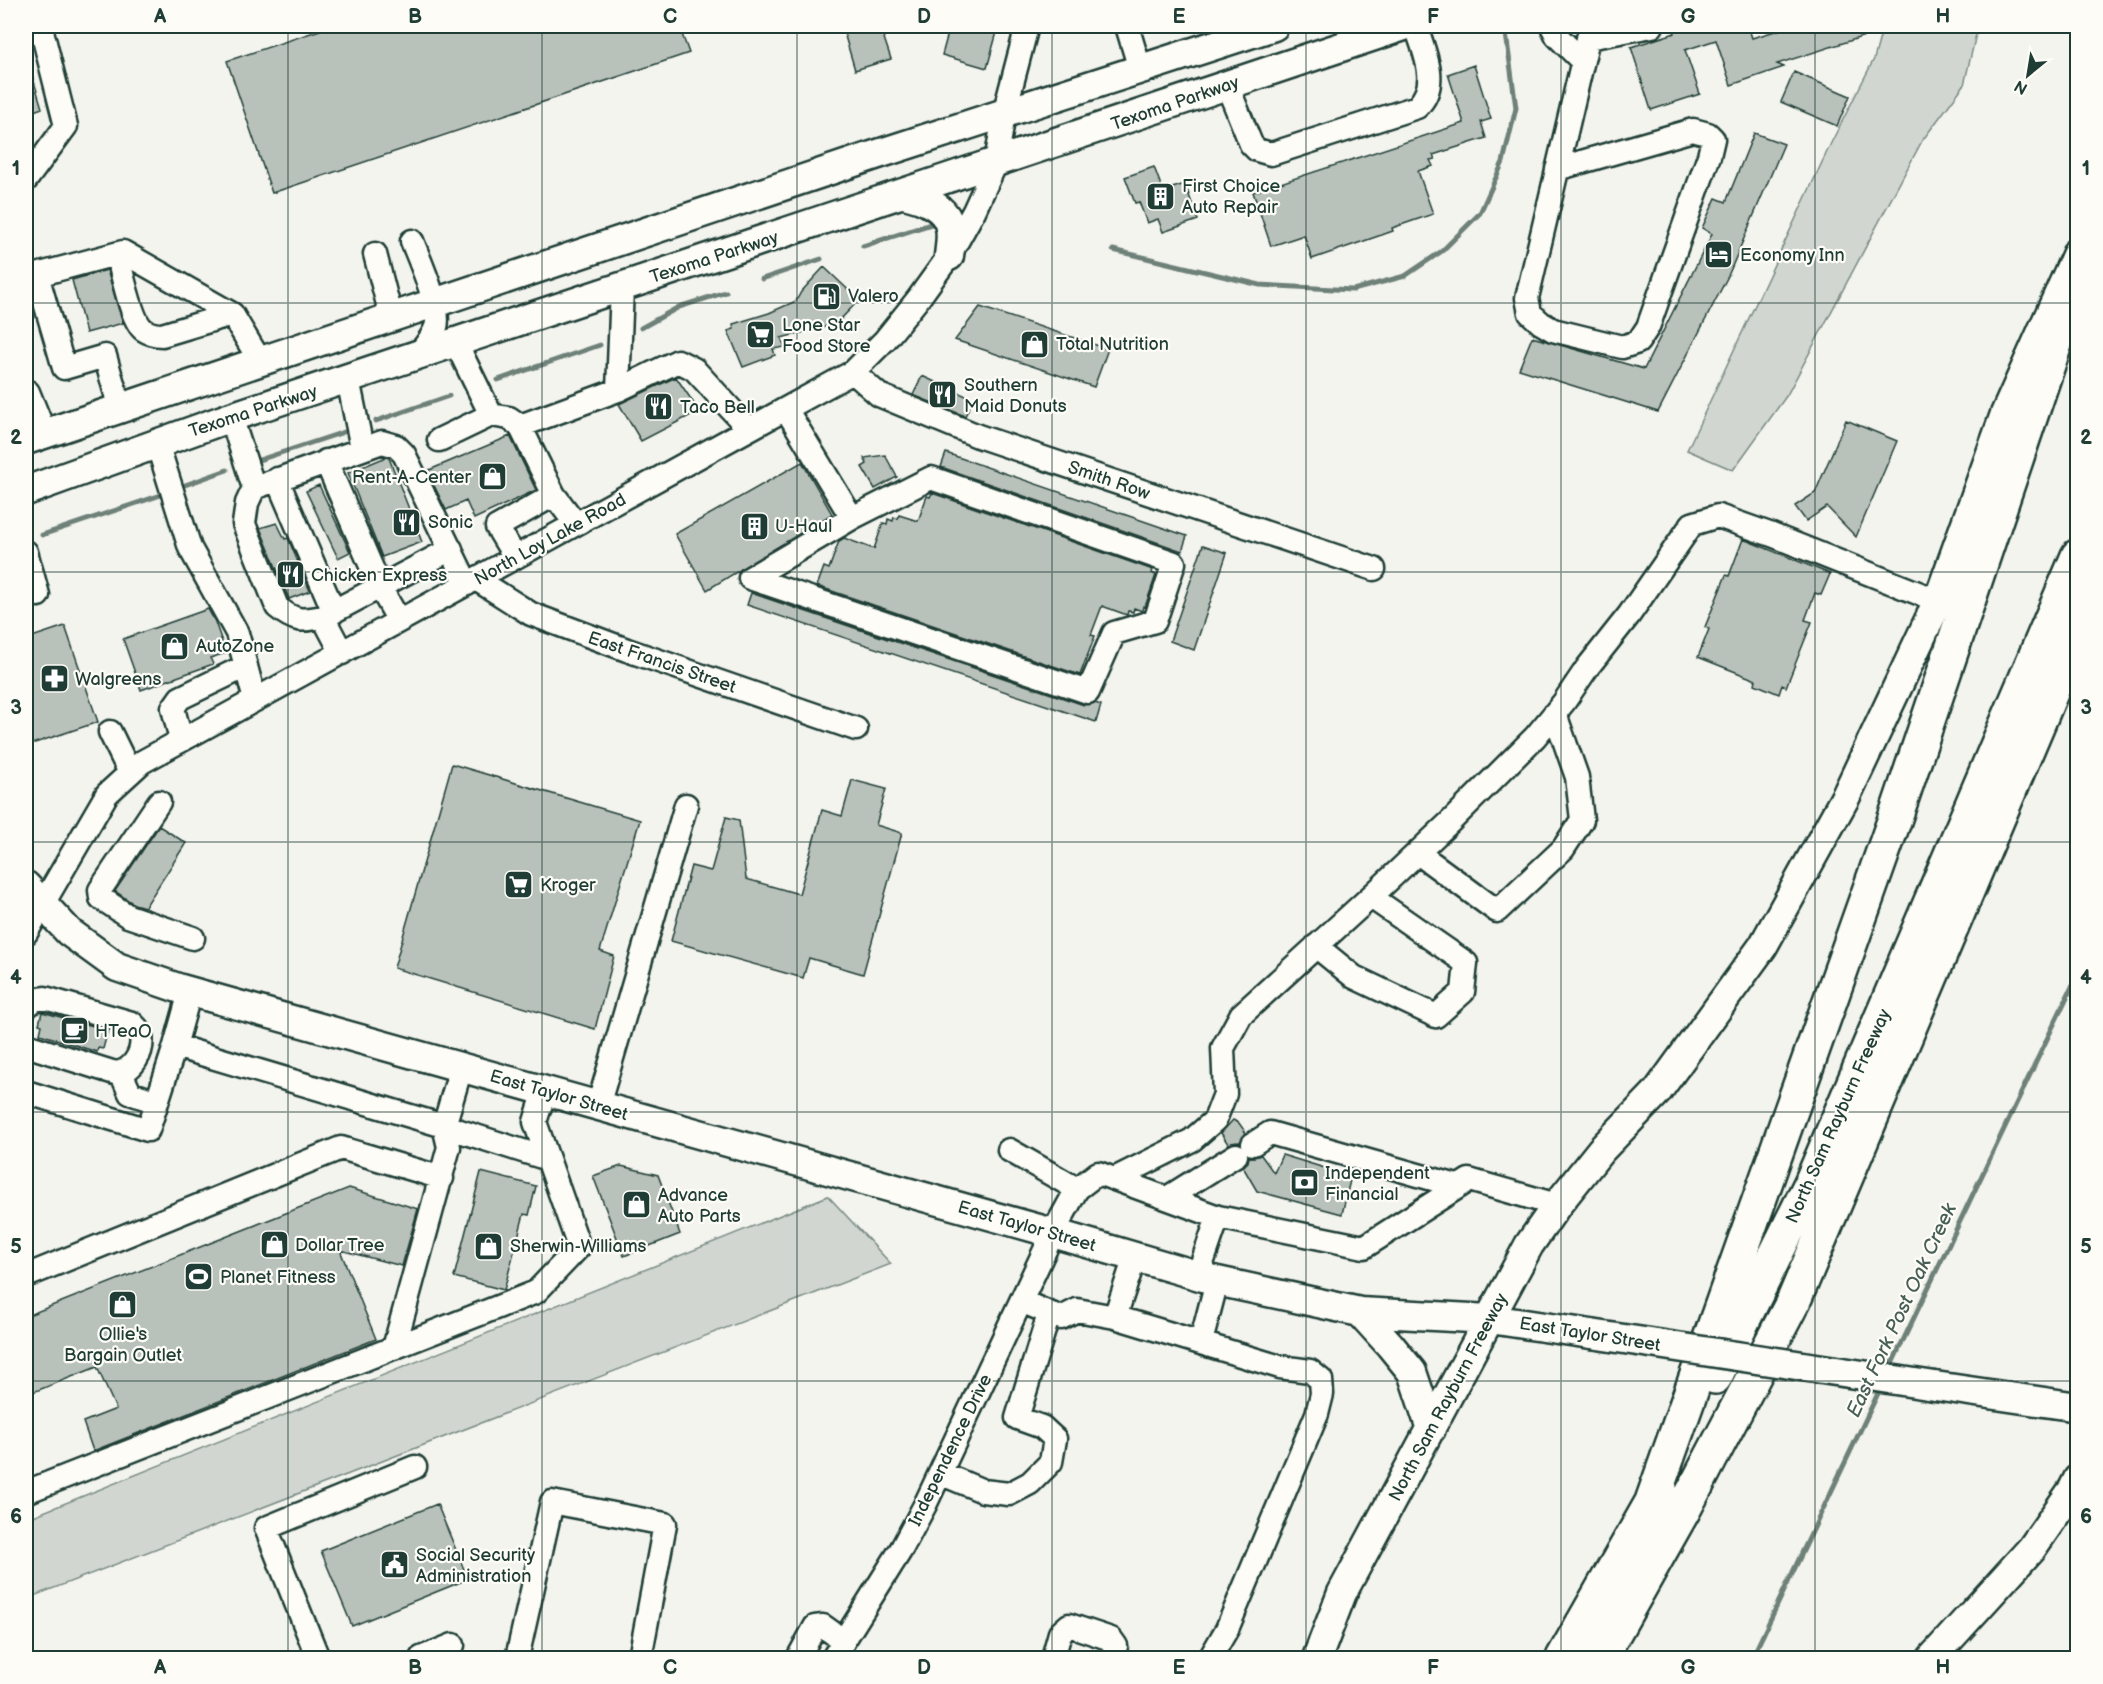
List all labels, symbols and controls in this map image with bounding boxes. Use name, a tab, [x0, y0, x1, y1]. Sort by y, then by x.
text: A	[153, 5, 167, 29]
text: B	[408, 5, 422, 29]
text: C	[663, 5, 677, 29]
text: D	[917, 5, 931, 29]
text: E	[1173, 5, 1186, 29]
text: F	[1427, 5, 1439, 29]
text: G	[1681, 5, 1696, 29]
text: H	[1936, 5, 1950, 29]
north arrow	[1998, 45, 2058, 105]
street label: Texoma Parkway	[1109, 71, 1243, 135]
text: N	[2011, 75, 2031, 98]
text: 1	[12, 157, 20, 181]
text: 1	[2082, 157, 2090, 181]
place label: First Choice Auto Repair	[1182, 176, 1280, 218]
building icon: First Choice Auto Repair	[1145, 180, 1177, 212]
street label: Texoma Parkway	[647, 227, 782, 288]
hotel icon: Economy Inn	[1703, 239, 1735, 271]
place label: Economy Inn	[1740, 245, 1845, 266]
fuel station icon: Valero	[811, 280, 843, 312]
place label: Valero	[848, 286, 899, 307]
place label: Lone Star Food Store	[782, 315, 871, 357]
supermarket icon: Lone Star Food Store	[745, 319, 777, 351]
shop icon: Total Nutrition	[1019, 328, 1051, 360]
place label: Total Nutrition	[1056, 334, 1169, 355]
place label: Southern Maid Donuts	[964, 375, 1067, 417]
restaurant icon: Southern Maid Donuts	[927, 379, 959, 411]
street label: Texoma Parkway	[186, 381, 321, 442]
restaurant icon: Taco Bell	[643, 391, 675, 423]
place label: Taco Bell	[680, 397, 755, 418]
text: 2	[10, 426, 22, 450]
text: 2	[2080, 426, 2092, 450]
street label: Smith Row	[1065, 457, 1153, 504]
shop icon: Rent-A-Center	[476, 461, 508, 493]
place label: Rent-A-Center	[352, 467, 471, 488]
street label: North Loy Lake Road	[471, 489, 630, 590]
restaurant icon: Sonic	[391, 506, 423, 538]
building icon: U-Haul	[738, 510, 770, 542]
place label: Sonic	[428, 512, 473, 533]
place label: U-Haul	[775, 516, 832, 537]
restaurant icon: Chicken Express	[274, 559, 306, 591]
place label: Chicken Express	[311, 565, 447, 586]
street label: East Francis Street	[585, 627, 739, 698]
shop icon: AutoZone	[159, 630, 191, 662]
place label: AutoZone	[196, 636, 274, 657]
pharmacy icon: Walgreens	[38, 663, 70, 695]
place label: Walgreens	[75, 669, 161, 690]
text: 3	[10, 696, 22, 720]
text: 3	[2080, 696, 2092, 720]
supermarket icon: Kroger	[503, 869, 535, 901]
place label: Kroger	[540, 875, 596, 896]
text: 4	[10, 966, 22, 990]
text: 4	[2080, 966, 2092, 990]
street label: North Sam Rayburn Freeway	[1782, 1005, 1896, 1227]
cafe icon: HTeaO	[58, 1015, 90, 1047]
place label: HTeaO	[95, 1021, 152, 1042]
street label: East Taylor Street	[487, 1066, 631, 1125]
place label: Independent Financial	[1325, 1163, 1430, 1205]
bank icon: Independent Financial	[1288, 1167, 1320, 1199]
place label: Advance Auto Parts	[658, 1185, 741, 1227]
shop icon: Advance Auto Parts	[621, 1189, 653, 1221]
street label: East Taylor Street	[955, 1197, 1099, 1256]
water label: East Fork Post Oak Creek	[1842, 1199, 1963, 1421]
shop icon: Dollar Tree	[258, 1229, 290, 1261]
shop icon: Sherwin-Williams	[473, 1230, 505, 1262]
text: 5	[10, 1235, 22, 1259]
place label: Dollar Tree	[295, 1235, 385, 1256]
text: 5	[2080, 1235, 2092, 1259]
place label: Sherwin-Williams	[510, 1236, 647, 1257]
sports icon: Planet Fitness	[183, 1261, 215, 1293]
place label: Planet Fitness	[220, 1267, 336, 1288]
shop icon: Ollie's Bargain Outlet	[107, 1289, 139, 1321]
street label: North Sam Rayburn Freeway	[1385, 1289, 1513, 1505]
street label: East Taylor Street	[1518, 1313, 1662, 1356]
place label: Ollie's Bargain Outlet	[64, 1324, 182, 1366]
street label: Independence Drive	[905, 1370, 997, 1530]
text: 6	[10, 1505, 22, 1529]
text: 6	[2080, 1505, 2092, 1529]
place label: Social Security Administration	[416, 1545, 536, 1587]
public building icon: Social Security Administration	[379, 1549, 411, 1581]
text: A	[153, 1656, 167, 1680]
text: B	[408, 1656, 422, 1680]
text: C	[663, 1656, 677, 1680]
text: D	[917, 1656, 931, 1680]
text: E	[1173, 1656, 1186, 1680]
text: F	[1427, 1656, 1439, 1680]
text: G	[1681, 1656, 1696, 1680]
text: H	[1936, 1656, 1950, 1680]

